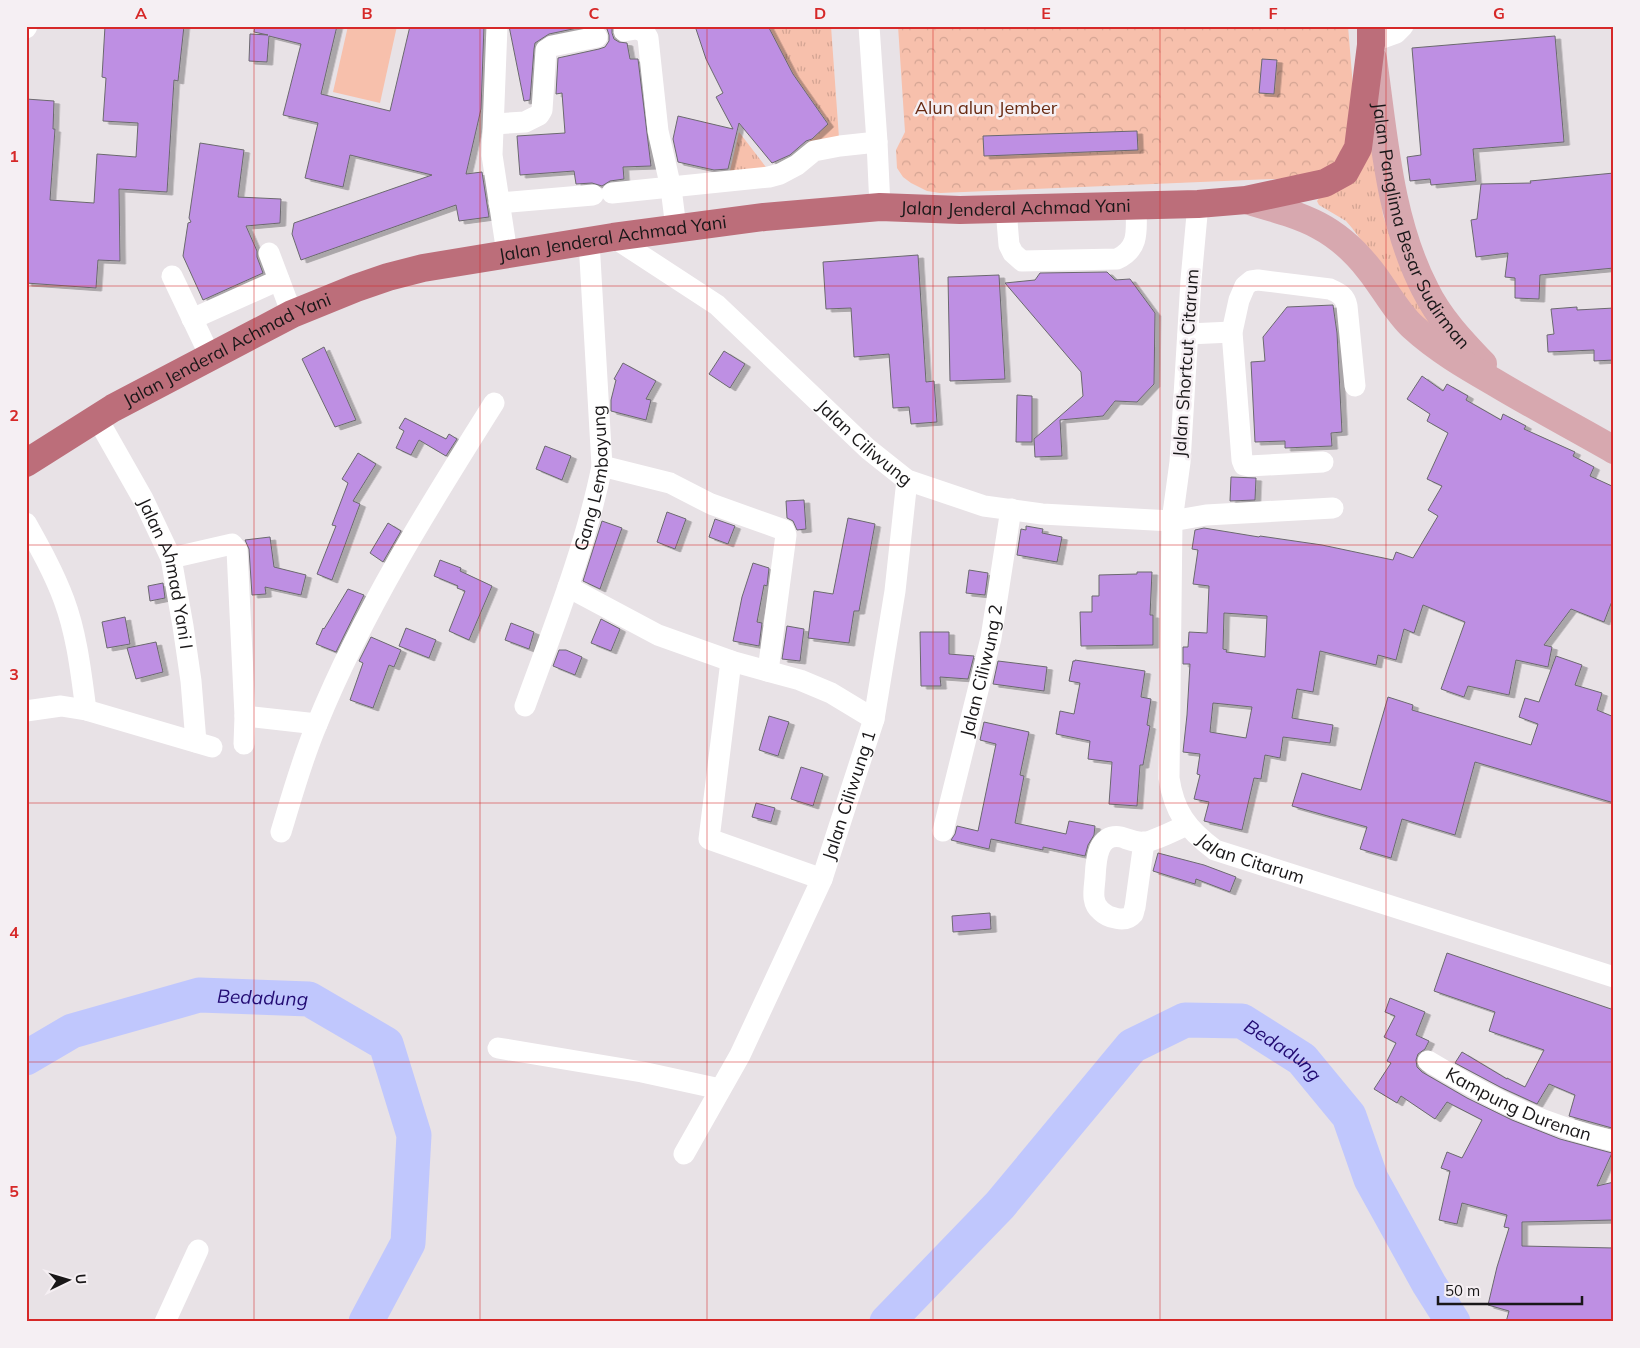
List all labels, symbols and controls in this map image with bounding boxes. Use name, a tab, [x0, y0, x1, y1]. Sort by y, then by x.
text: A	[135, 3, 147, 23]
text: B	[361, 3, 373, 23]
text: C	[589, 3, 600, 23]
text: D	[814, 3, 826, 23]
text: E	[1041, 3, 1051, 23]
text: F	[1268, 3, 1278, 23]
text: G	[1493, 3, 1505, 23]
park label: Alun alun Jember	[915, 96, 1058, 119]
street label: Jalan Panglima Besar Sudirman	[1368, 101, 1475, 354]
text: 1	[9, 146, 19, 166]
street label: Jalan Jenderal Achmad Yani	[900, 194, 1131, 221]
street label: Jalan Jenderal Achmad Yani	[497, 210, 728, 267]
street label: Jalan Shortcut Citarum	[1167, 268, 1204, 458]
street label: Jalan Jenderal Achmad Yani	[119, 287, 334, 412]
street label: Jalan Ciliwung	[812, 394, 917, 491]
text: 2	[9, 405, 19, 425]
street label: Gang Lembayung	[568, 405, 613, 554]
street label: Jalan Ahmad Yani I	[133, 494, 198, 651]
street label: Jalan Ciliwung 2	[955, 603, 1007, 739]
text: 3	[9, 664, 19, 684]
street label: Jalan Ciliwung 1	[817, 727, 881, 863]
street label: Jalan Citarum	[1192, 828, 1308, 889]
text: 4	[9, 922, 19, 942]
water label: Bedadung	[217, 984, 309, 1011]
water label: Bedadung	[1240, 1014, 1327, 1086]
street label: Kampung Durenan	[1442, 1062, 1594, 1146]
text: 5	[9, 1181, 19, 1201]
north arrow	[42, 1256, 92, 1306]
text: U	[72, 1273, 90, 1285]
scale bar	[1438, 1273, 1581, 1305]
text: 50 m	[1445, 1281, 1480, 1300]

